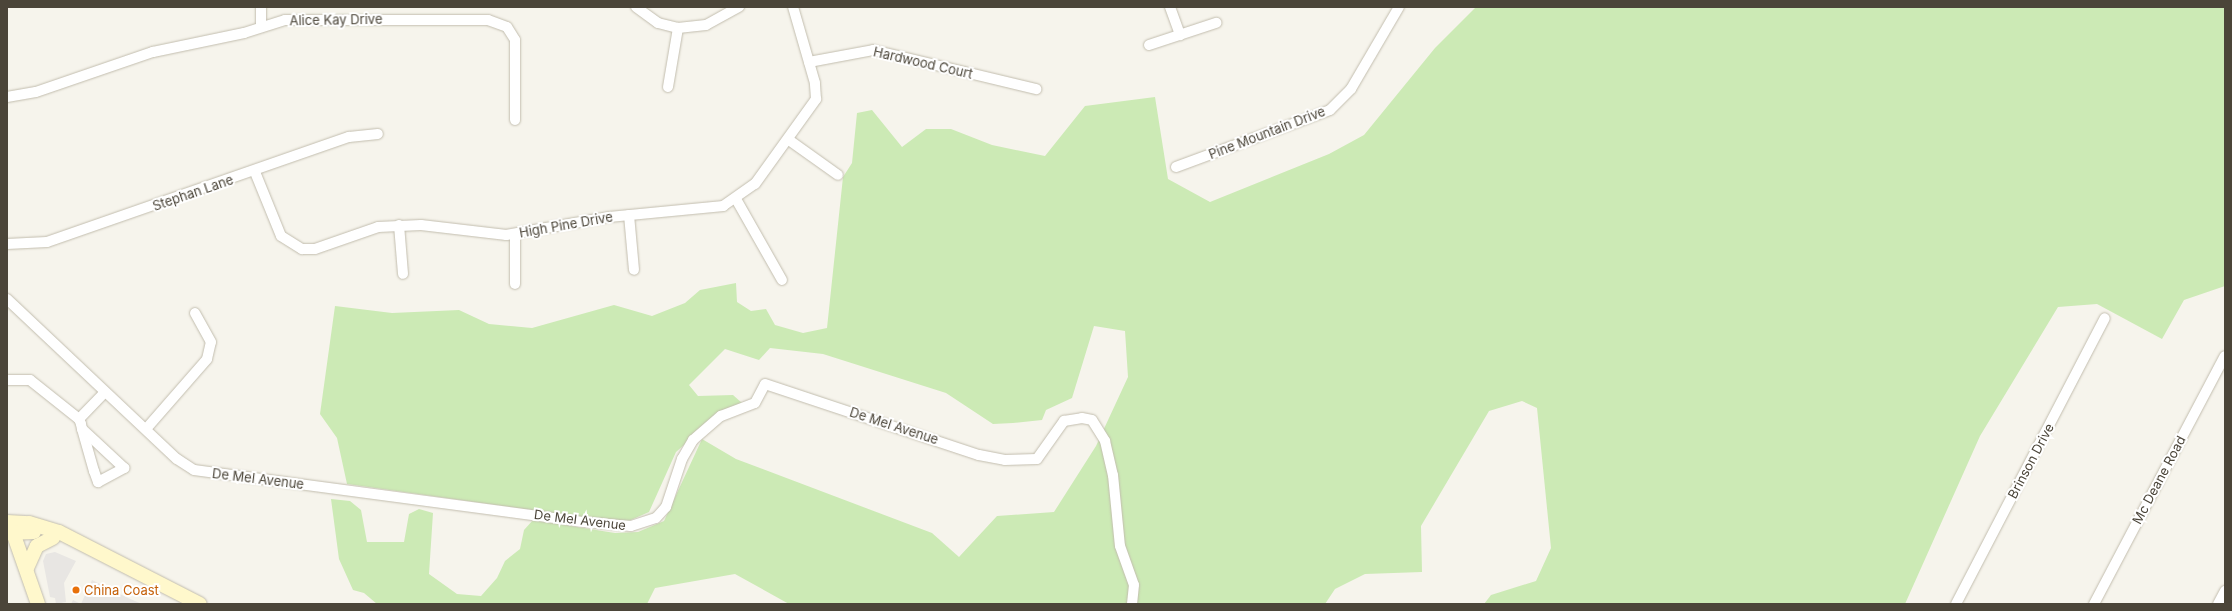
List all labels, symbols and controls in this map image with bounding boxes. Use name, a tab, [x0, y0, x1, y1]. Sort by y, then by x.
street label: Alice Kay Drive	[289, 11, 383, 29]
street label: Hardwood Court	[872, 44, 974, 82]
street label: Pine Mountain Drive	[1206, 104, 1328, 162]
street label: Stephan Lane	[151, 172, 235, 214]
street label: High Pine Drive	[518, 209, 614, 241]
street label: De Mel Avenue	[848, 404, 940, 448]
street label: Brinson Drive	[2005, 421, 2057, 501]
street label: Mc Deane Road	[2129, 433, 2189, 527]
street label: De Mel Avenue	[211, 466, 305, 492]
street label: De Mel Avenue	[533, 507, 627, 533]
place label: China Coast	[84, 582, 159, 598]
marker: China Coast	[71, 585, 81, 595]

